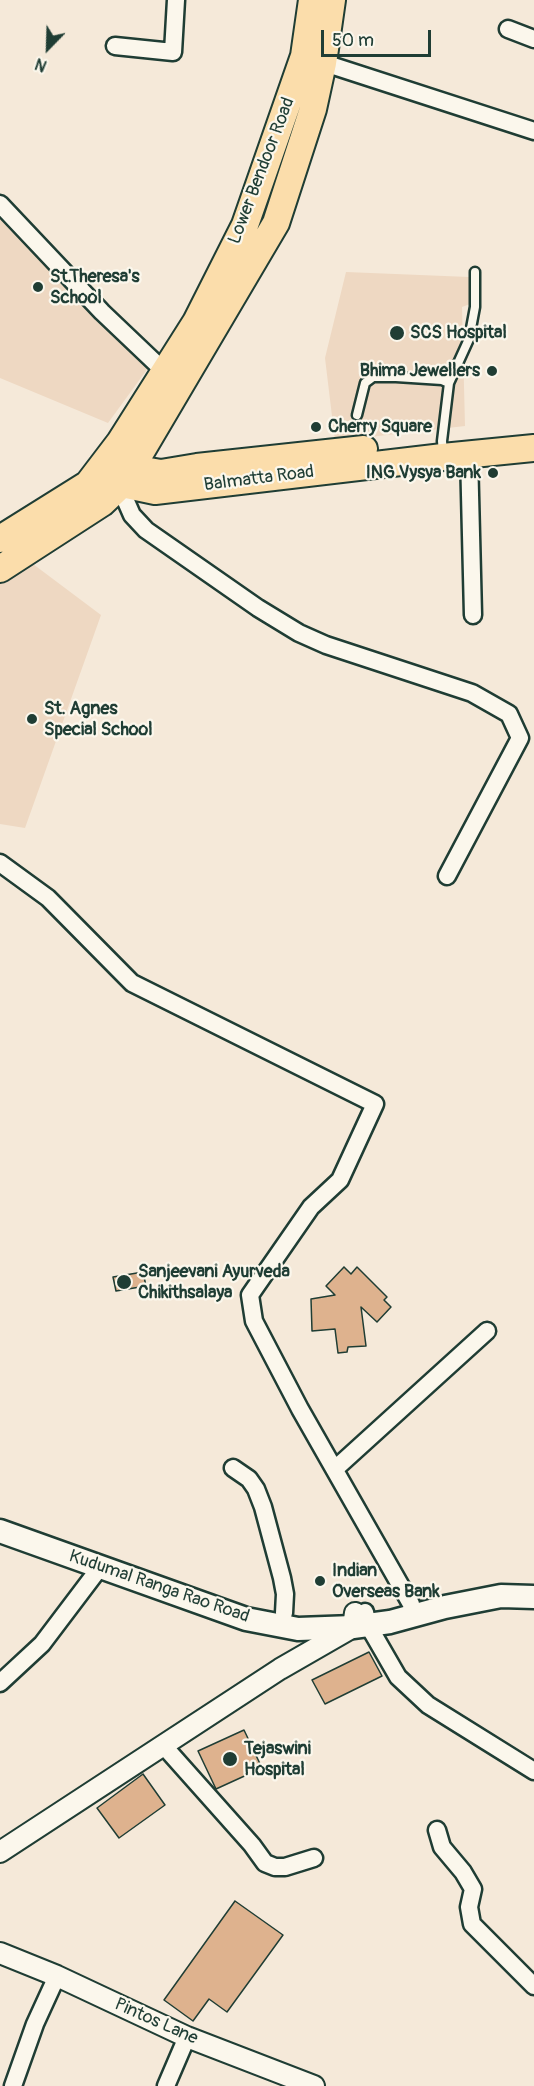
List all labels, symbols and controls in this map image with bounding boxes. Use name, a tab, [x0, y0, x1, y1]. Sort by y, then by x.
north arrow	[18, 18, 78, 78]
scale bar	[324, 18, 434, 56]
text: 50 m	[332, 29, 374, 52]
text: N	[32, 53, 50, 76]
street label: Lower Bendoor Road	[224, 95, 300, 247]
place label: St.Theresa's School	[50, 266, 140, 308]
marker: St.Theresa's School	[31, 280, 45, 294]
place label: SCS Hospital	[410, 322, 507, 344]
marker: SCS Hospital	[388, 324, 406, 342]
place label: Bhima Jewellers	[360, 360, 480, 382]
marker: Bhima Jewellers	[485, 364, 499, 378]
place label: Cherry Square	[328, 416, 432, 438]
marker: Cherry Square	[309, 420, 323, 434]
street label: Balmatta Road	[203, 462, 315, 496]
place label: ING Vysya Bank	[366, 462, 481, 484]
marker: ING Vysya Bank	[486, 466, 500, 480]
place label: St. Agnes Special School	[44, 698, 152, 740]
marker: St. Agnes Special School	[25, 712, 39, 726]
place label: Sanjeevani Ayurveda Chikithsalaya	[138, 1261, 290, 1304]
marker: Sanjeevani Ayurveda Chikithsalaya	[115, 1273, 133, 1291]
street label: Kudumal Ranga Rao Road	[66, 1546, 252, 1628]
place label: Indian Overseas Bank	[332, 1560, 440, 1602]
marker: Indian Overseas Bank	[313, 1574, 327, 1588]
place label: Tejaswini Hospital	[244, 1738, 311, 1780]
marker: Tejaswini Hospital	[221, 1750, 239, 1768]
street label: Pintos Lane	[111, 1994, 201, 2050]

